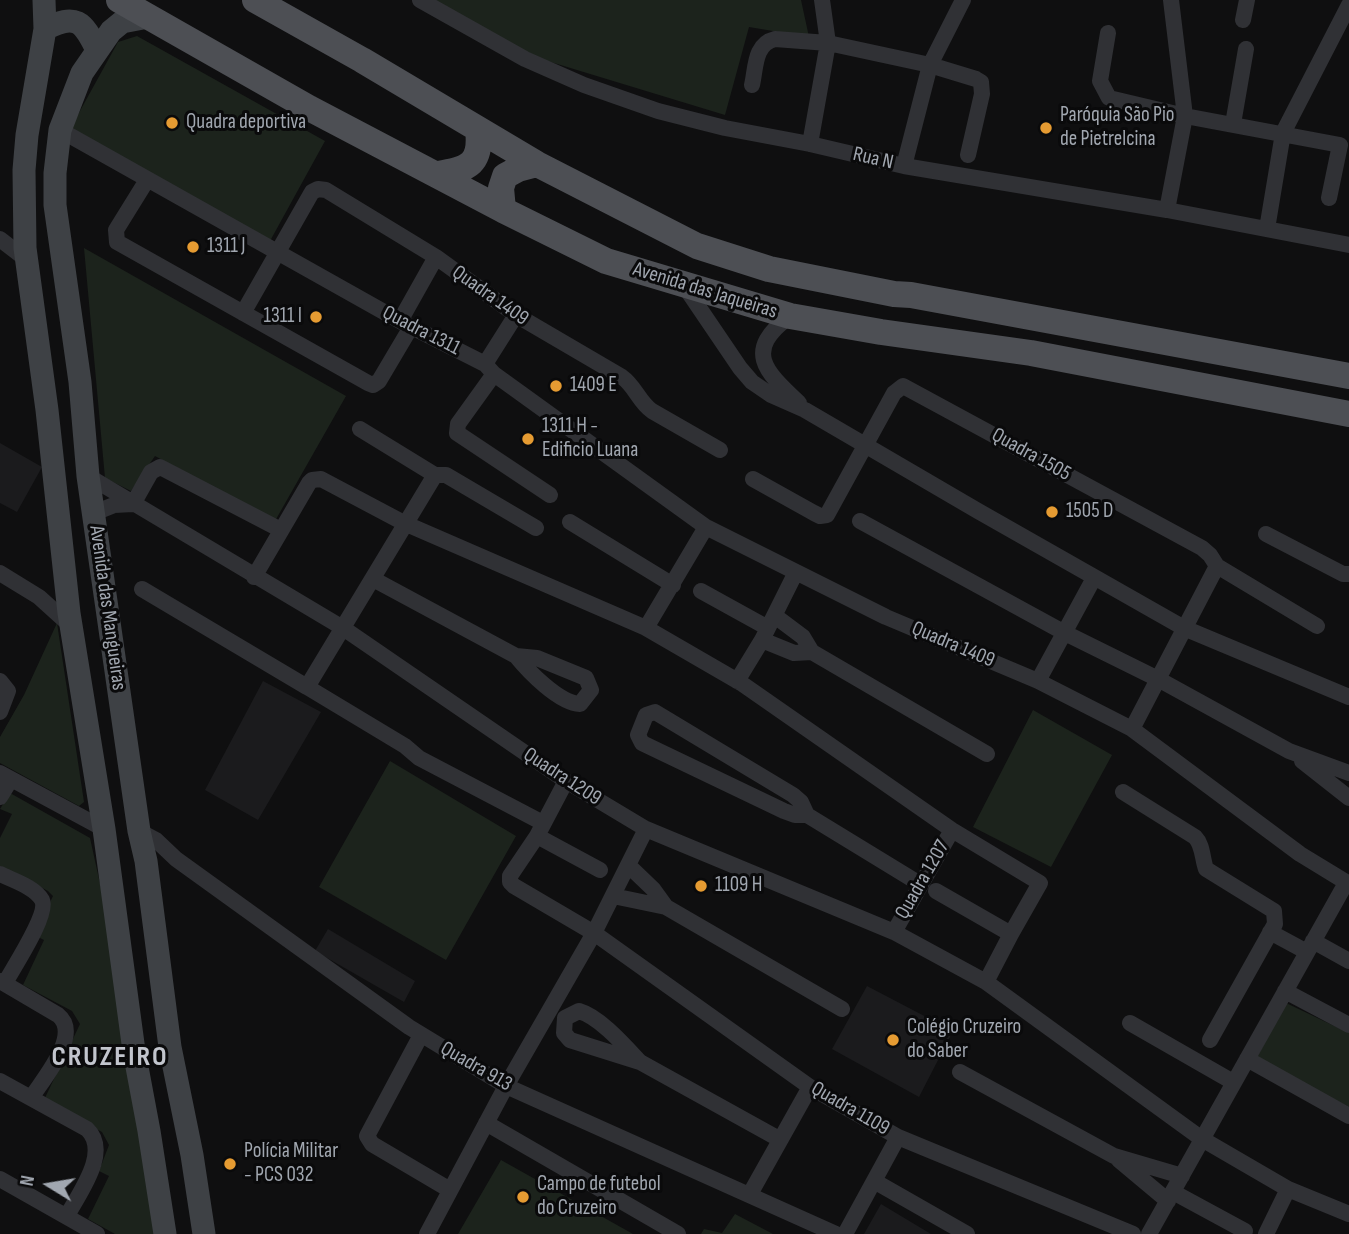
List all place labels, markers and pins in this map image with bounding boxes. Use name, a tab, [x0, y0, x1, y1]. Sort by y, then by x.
place label: Paróquia São Pio de Pietrelcina	[1060, 103, 1175, 153]
place label: Quadra deportiva	[186, 110, 306, 136]
marker: Quadra deportiva	[164, 115, 180, 131]
marker: Paróquia São Pio de Pietrelcina	[1038, 120, 1054, 136]
place label: 1311 J	[207, 234, 245, 260]
marker: 1311 J	[185, 239, 201, 255]
place label: 1311 I	[264, 304, 302, 330]
marker: 1311 I	[308, 309, 324, 325]
place label: 1409 E	[570, 373, 617, 399]
marker: 1409 E	[548, 378, 564, 394]
place label: 1311 H - Edificio Luana	[542, 414, 638, 464]
marker: 1311 H - Edificio Luana	[520, 431, 536, 447]
place label: 1505 D	[1066, 499, 1113, 525]
marker: 1505 D	[1044, 504, 1060, 520]
place label: 1109 H	[715, 873, 762, 899]
marker: 1109 H	[693, 878, 709, 894]
place label: Colégio Cruzeiro do Saber	[907, 1015, 1021, 1065]
marker: Colégio Cruzeiro do Saber	[885, 1032, 901, 1048]
place label: Polícia Militar - PCS 032	[244, 1139, 338, 1189]
marker: Polícia Militar - PCS 032	[222, 1156, 238, 1172]
place label: Campo de futebol do Cruzeiro	[537, 1172, 661, 1222]
marker: Campo de futebol do Cruzeiro	[515, 1189, 531, 1205]

